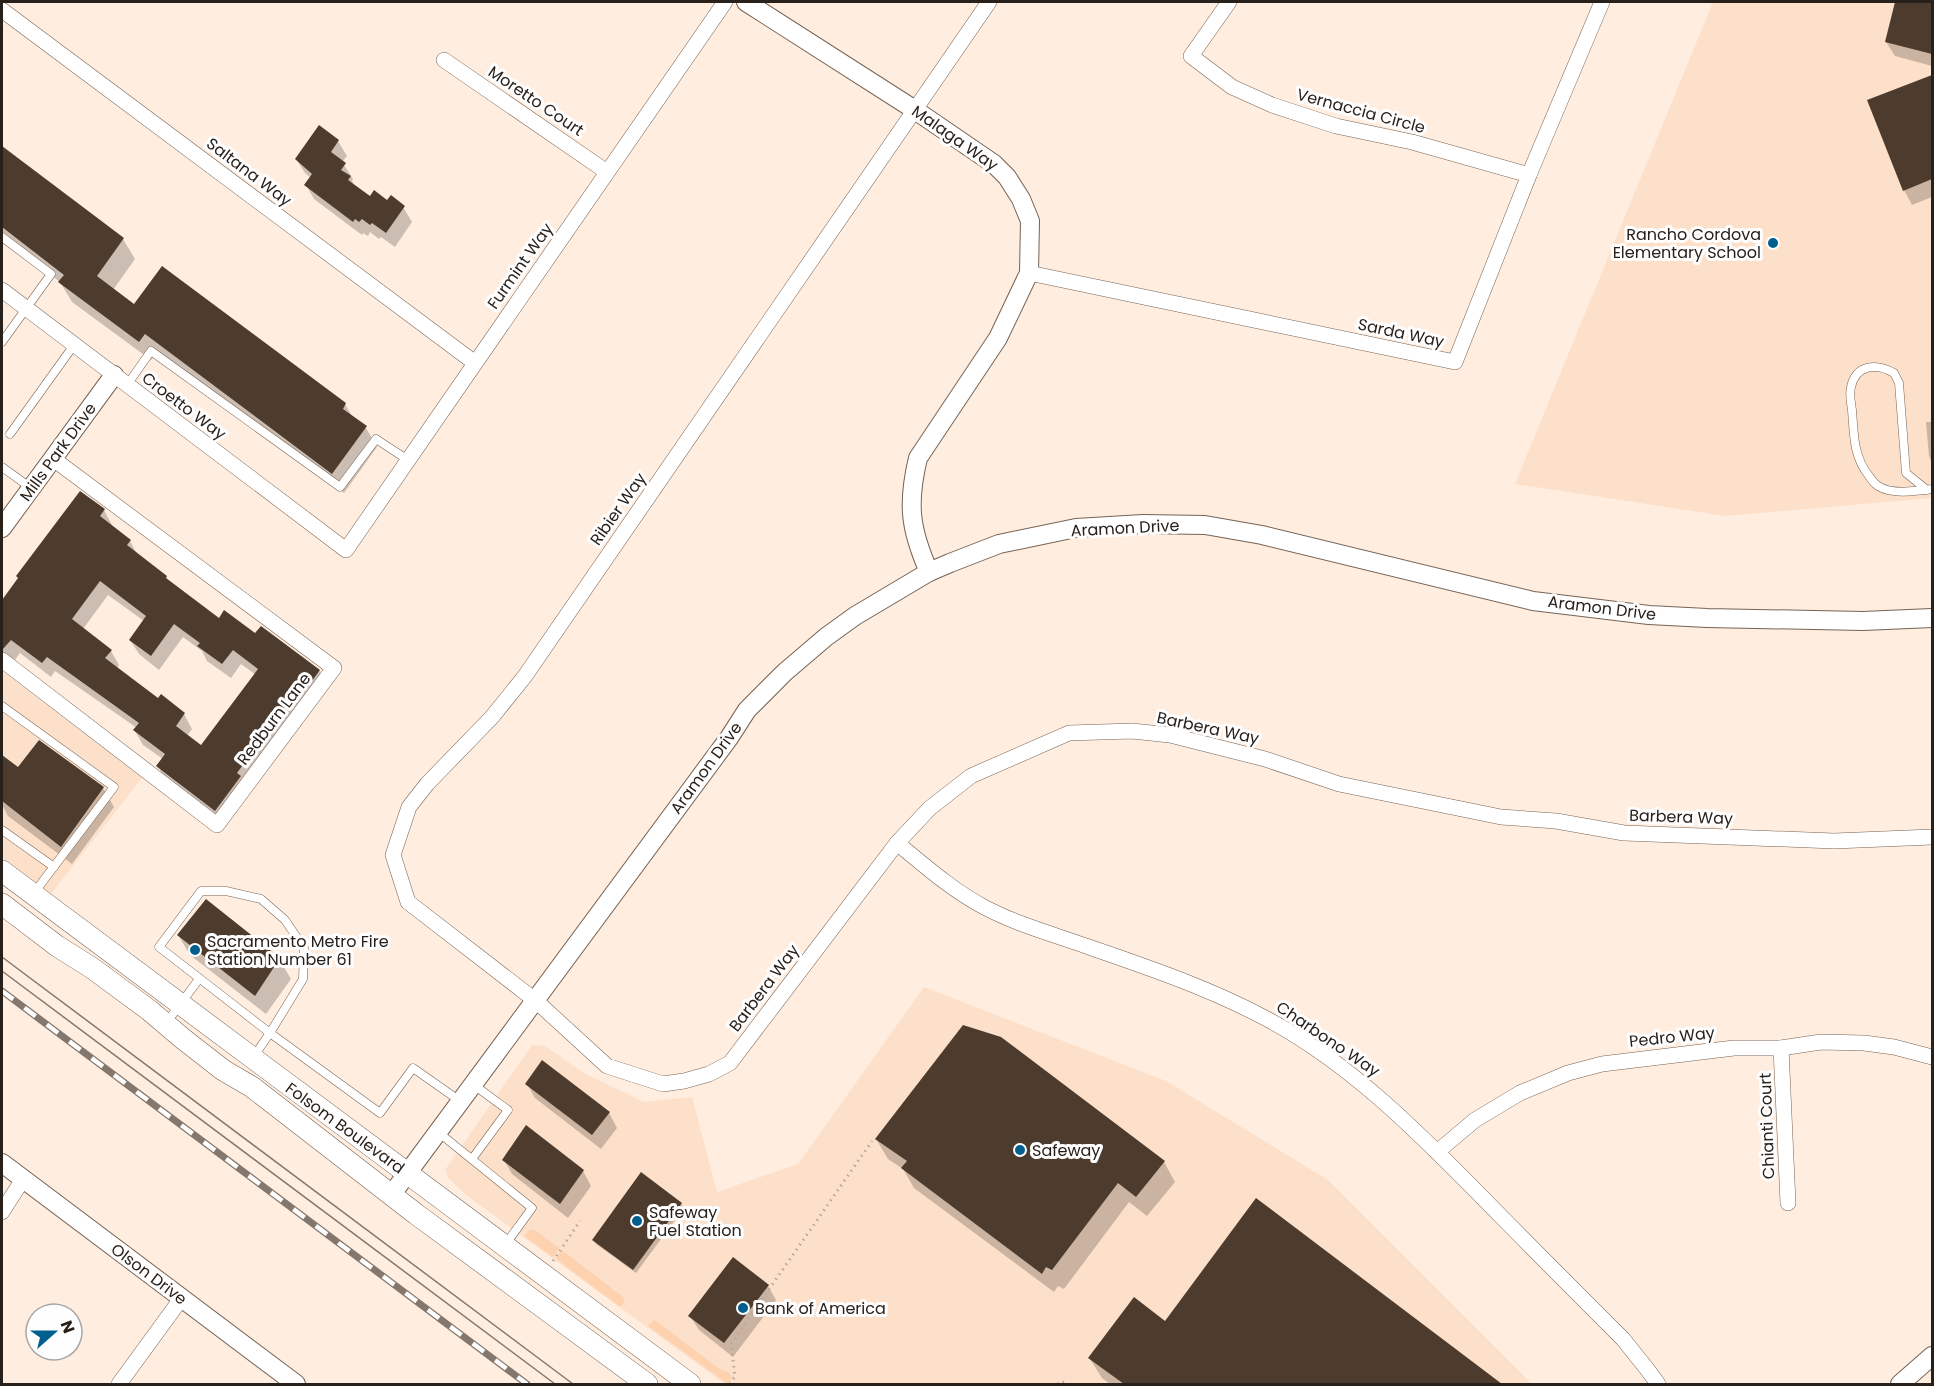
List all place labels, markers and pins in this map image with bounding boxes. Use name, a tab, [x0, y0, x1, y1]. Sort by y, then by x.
place label: Rancho Cordova Elementary School	[1613, 223, 1761, 264]
marker: Rancho Cordova Elementary School	[1766, 236, 1780, 250]
place label: Sacramento Metro Fire Station Number 61	[207, 930, 389, 971]
marker: Sacramento Metro Fire Station Number 61	[188, 943, 202, 957]
place label: Safeway	[1032, 1139, 1100, 1162]
marker: Safeway	[1013, 1143, 1027, 1157]
place label: Safeway Fuel Station	[649, 1201, 742, 1242]
marker: Safeway Fuel Station	[630, 1214, 644, 1228]
place label: Bank of America	[755, 1297, 886, 1320]
marker: Bank of America	[736, 1301, 750, 1315]

